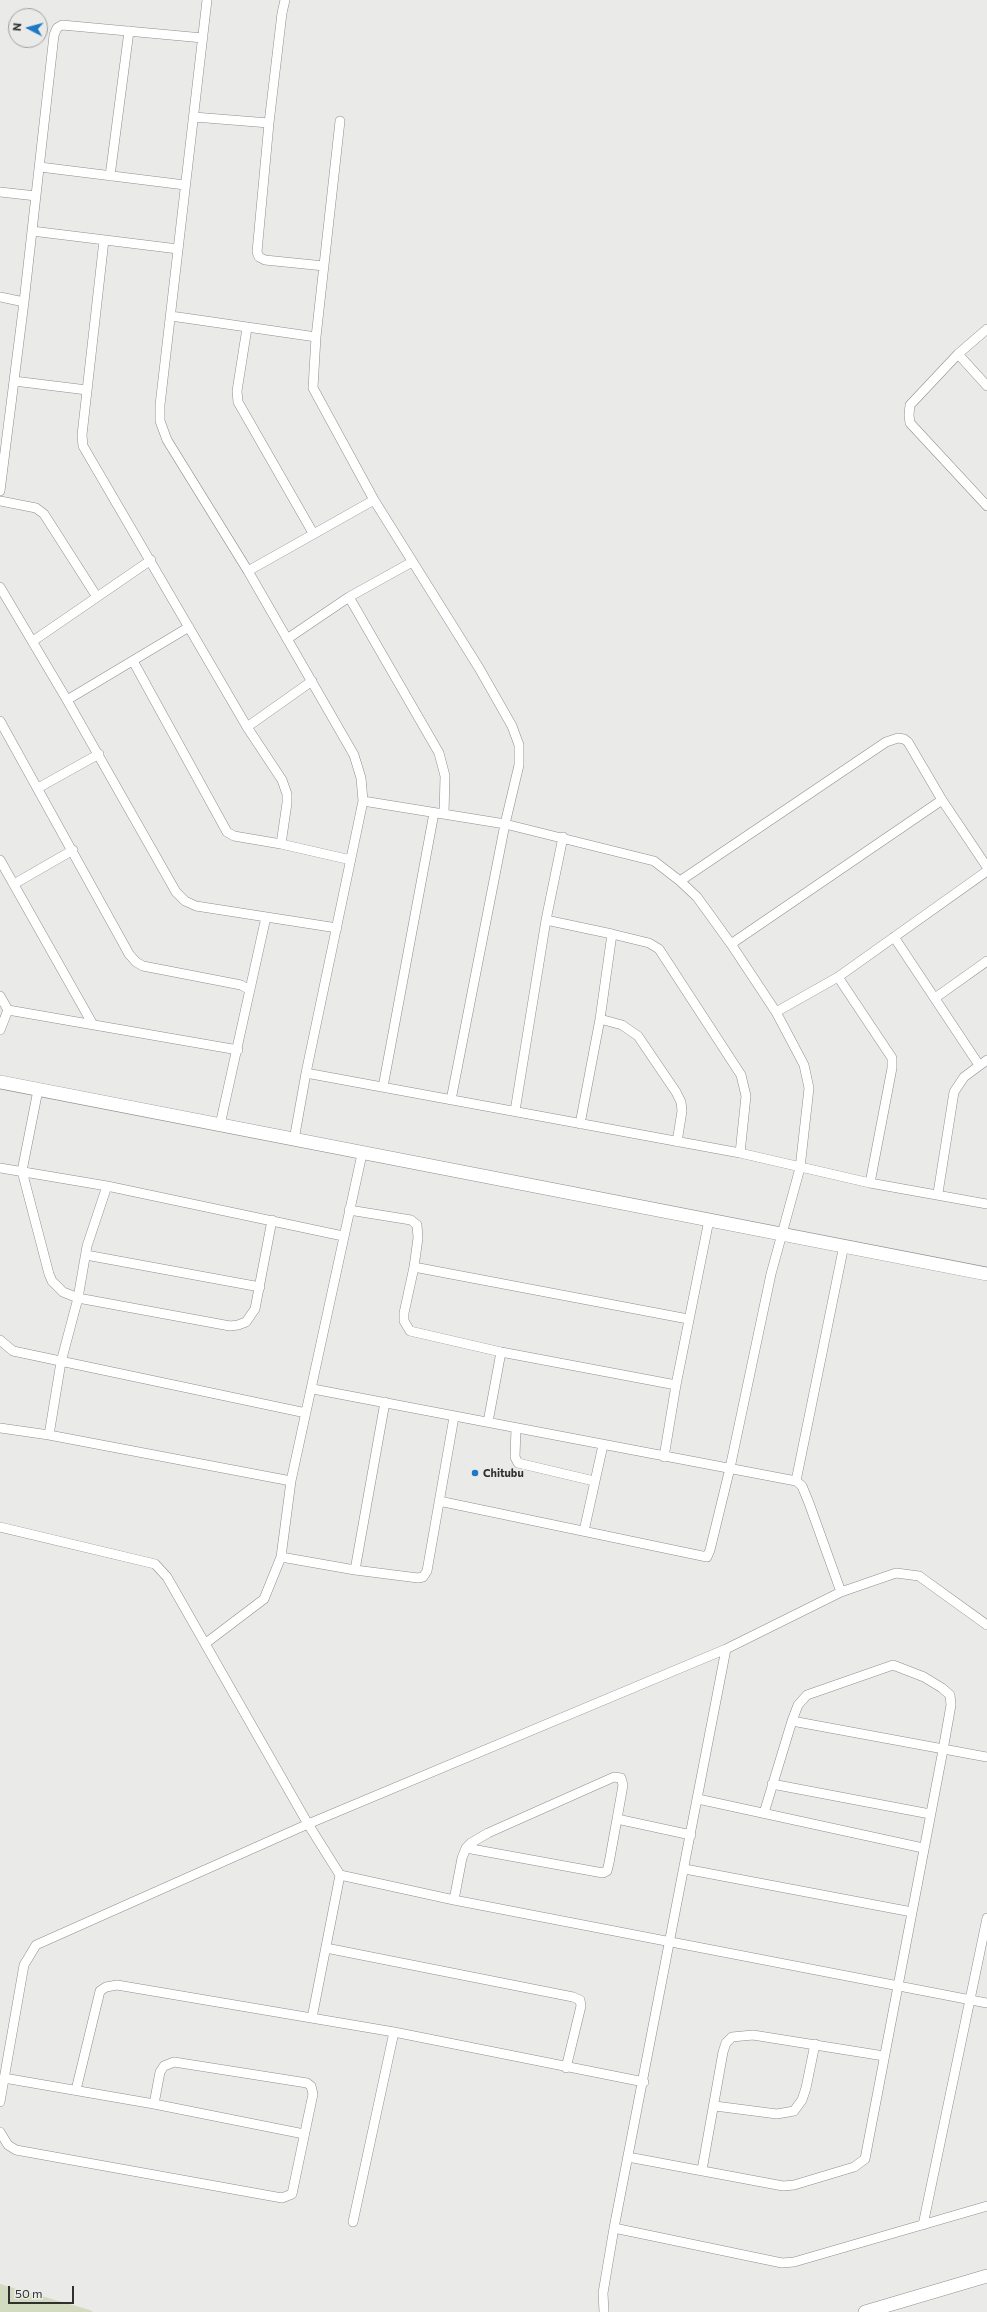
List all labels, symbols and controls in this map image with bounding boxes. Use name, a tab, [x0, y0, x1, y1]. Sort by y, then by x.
north arrow	[8, 8, 48, 48]
text: N	[10, 22, 23, 32]
place label: Chitubu	[483, 1466, 524, 1480]
marker: Chitubu	[470, 1468, 480, 1478]
scale bar	[10, 2278, 76, 2304]
text: 50 m	[15, 2286, 43, 2300]

